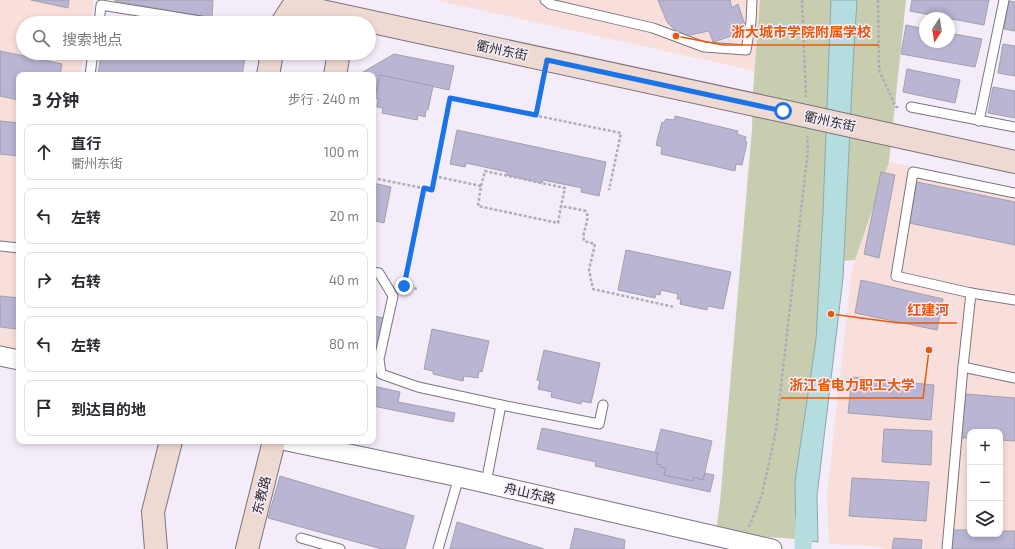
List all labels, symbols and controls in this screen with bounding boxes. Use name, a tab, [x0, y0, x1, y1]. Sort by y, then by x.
north arrow	[919, 12, 955, 48]
search box	[16, 16, 376, 60]
callout: 浙大城市学院附属学校	[723, 19, 879, 45]
text: 浙大城市学院附属学校	[731, 23, 871, 40]
icon: search	[30, 27, 52, 49]
text: 搜索地点	[62, 30, 122, 48]
street label: 衢州东街	[475, 37, 529, 63]
text: 3 分钟	[32, 89, 79, 109]
text: 步行 · 240 m	[288, 91, 360, 107]
route start	[774, 102, 792, 120]
street label: 衢州东街	[803, 108, 857, 134]
text: 直行	[71, 134, 101, 152]
icon: ahead	[33, 141, 55, 163]
text: 100 m	[324, 144, 359, 160]
text: 衢州东街	[71, 155, 123, 171]
icon: left	[33, 205, 55, 227]
text: 左转	[71, 208, 101, 226]
text: 20 m	[330, 208, 359, 224]
icon: right	[33, 269, 55, 291]
text: 右转	[71, 272, 101, 290]
text: 40 m	[329, 272, 359, 288]
route end	[395, 277, 413, 295]
callout: 红建河	[899, 297, 957, 323]
text: 红建河	[907, 301, 949, 318]
icon: left	[33, 333, 55, 355]
text: 左转	[71, 336, 101, 354]
text: 80 m	[329, 336, 359, 352]
callout: 浙江省电力职工大学	[781, 372, 923, 398]
text: 浙江省电力职工大学	[789, 376, 915, 393]
icon: arrive	[33, 397, 55, 419]
text: 到达目的地	[71, 400, 146, 418]
map controls	[967, 429, 1003, 537]
button: +	[967, 429, 1003, 465]
button: −	[967, 465, 1003, 501]
street label: 东教路	[249, 474, 273, 516]
street label: 舟山东路	[503, 479, 557, 507]
button: layers	[967, 501, 1003, 537]

